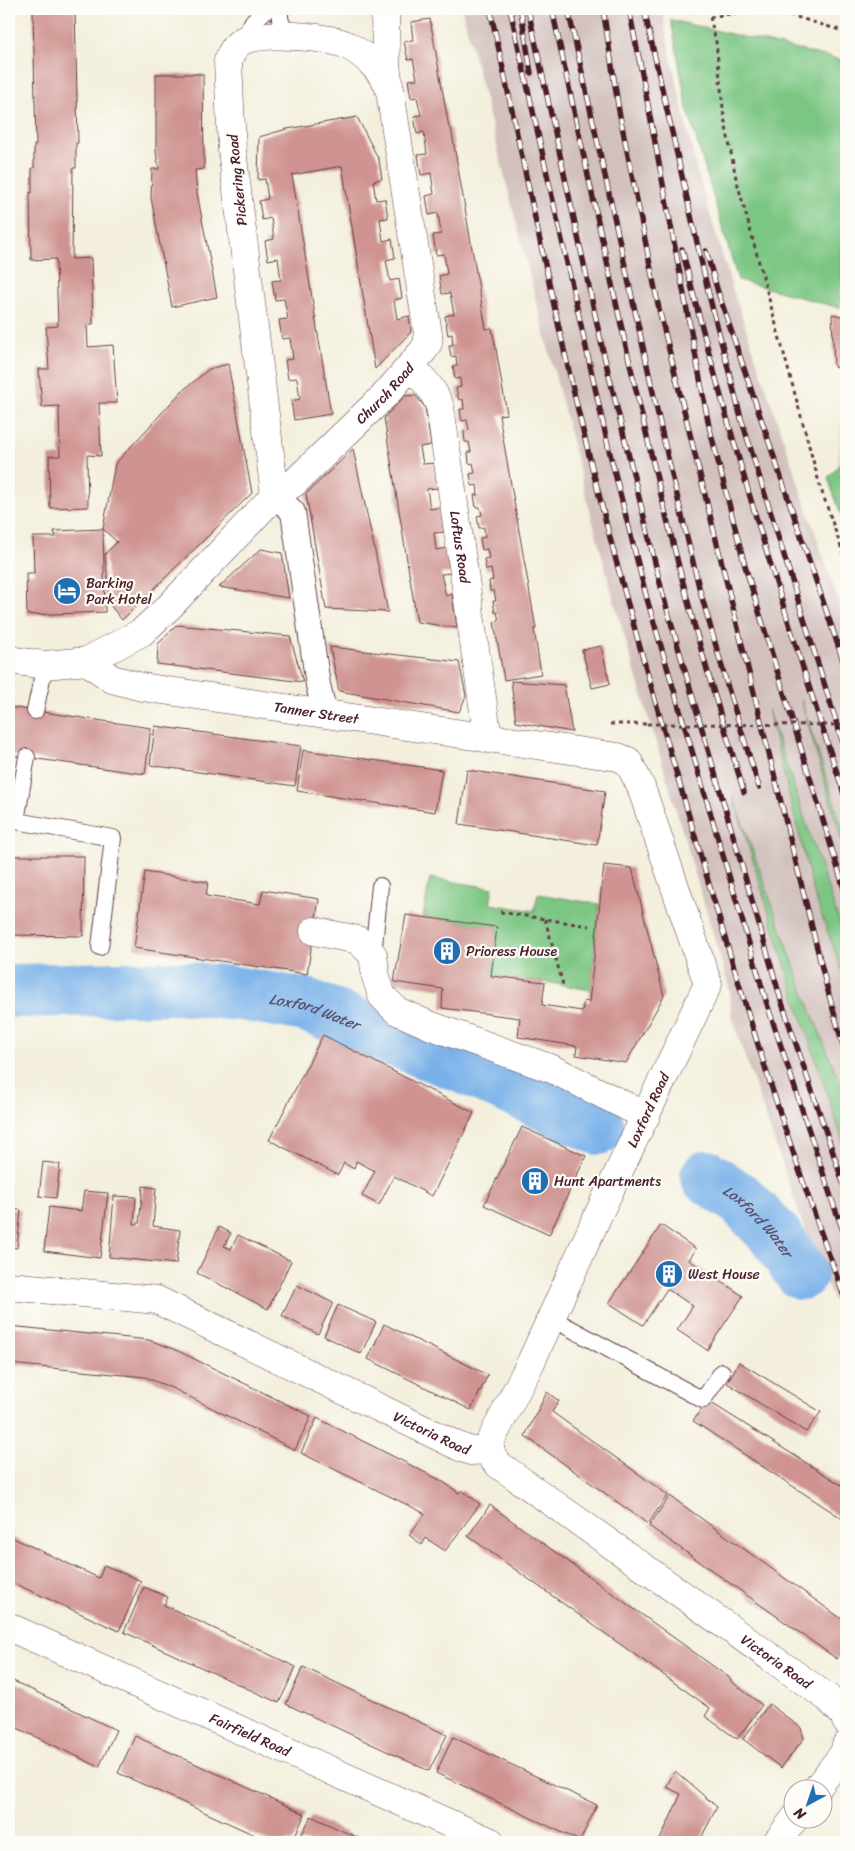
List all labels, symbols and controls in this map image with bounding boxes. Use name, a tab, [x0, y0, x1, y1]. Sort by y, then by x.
street label: Pickering Road	[220, 131, 255, 227]
street label: Church Road	[350, 356, 422, 430]
street label: Loftus Road	[442, 509, 478, 586]
place label: Barking Park Hotel	[86, 571, 153, 612]
hotel icon: Barking Park Hotel	[52, 576, 82, 606]
street label: Tanner Street	[272, 695, 362, 732]
building icon: Prioress House	[432, 936, 462, 966]
place label: Prioress House	[466, 939, 557, 964]
water label: Loxford Water	[267, 986, 366, 1039]
street label: Loxford Road	[620, 1067, 677, 1152]
building icon: Hunt Apartments	[520, 1166, 550, 1196]
place label: Hunt Apartments	[554, 1169, 661, 1194]
water label: Loxford Water	[717, 1178, 802, 1265]
building icon: West House	[654, 1259, 684, 1289]
place label: West House	[688, 1262, 760, 1287]
street label: Victoria Road	[389, 1404, 475, 1463]
street label: Victoria Road	[735, 1628, 819, 1697]
street label: Fairfield Road	[205, 1706, 296, 1765]
north arrow	[782, 1778, 832, 1828]
text: N	[788, 1801, 812, 1827]

